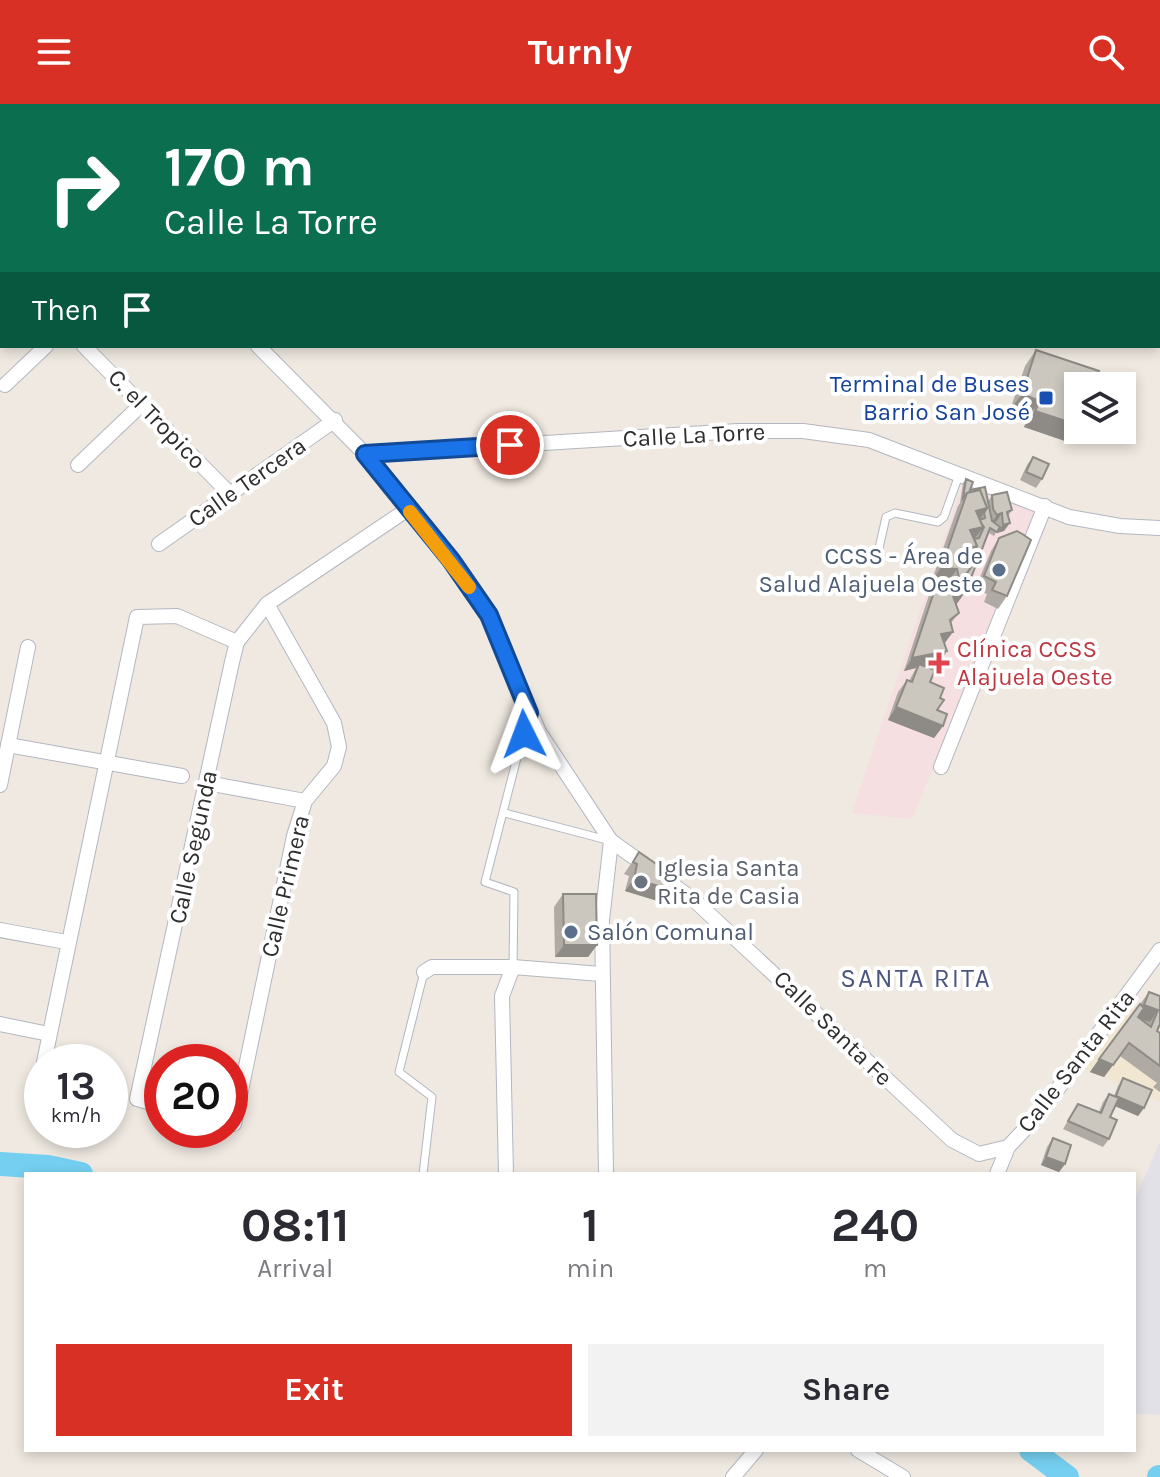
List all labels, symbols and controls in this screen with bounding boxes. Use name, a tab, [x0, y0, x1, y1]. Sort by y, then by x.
icon: menu	[32, 30, 76, 74]
icon: search	[1084, 30, 1128, 74]
text: Turnly	[528, 31, 632, 73]
text: 170 m	[164, 134, 315, 199]
icon: right	[32, 136, 136, 240]
text: Calle La Torre	[164, 201, 378, 243]
icon: arrive	[115, 288, 159, 332]
text: Then	[32, 292, 99, 328]
street label: C. el Tropico	[102, 363, 212, 475]
place label: Terminal de Buses Barrio San José	[830, 370, 1030, 426]
map controls	[1064, 372, 1136, 444]
button: layers	[1064, 372, 1136, 444]
marker: Terminal de Buses Barrio San José	[1037, 389, 1055, 407]
pin	[476, 411, 544, 479]
street label: Calle La Torre	[622, 417, 766, 453]
icon: arrive	[488, 423, 532, 467]
street label: Calle Tercera	[183, 431, 311, 533]
place label: CCSS - Área de Salud Alajuela Oeste	[759, 541, 983, 598]
marker: CCSS - Área de Salud Alajuela Oeste	[990, 561, 1008, 579]
place label: Clínica CCSS Alajuela Oeste	[957, 635, 1113, 691]
marker: Clínica CCSS Alajuela Oeste	[928, 652, 950, 674]
position arrow	[482, 692, 566, 776]
street label: Calle Segunda	[163, 768, 223, 926]
street label: Calle Primera	[255, 812, 315, 960]
place label: Iglesia Santa Rita de Casia	[657, 854, 800, 910]
marker: Iglesia Santa Rita de Casia	[632, 873, 650, 891]
place label: Salón Comunal	[587, 918, 754, 946]
marker: Salón Comunal	[562, 923, 580, 941]
district label: SANTA RITA	[840, 963, 992, 994]
street label: Calle Santa Fe	[768, 965, 898, 1091]
street label: Calle Santa Rita	[1012, 984, 1140, 1138]
speed limit sign: 20	[144, 1044, 248, 1148]
text: 13	[56, 1062, 96, 1109]
text: km/h	[51, 1104, 101, 1127]
text: 08:11	[241, 1197, 349, 1253]
text: 1	[582, 1197, 599, 1253]
text: 240	[831, 1197, 919, 1253]
text: Arrival	[257, 1253, 333, 1284]
text: min	[566, 1253, 614, 1284]
text: m	[863, 1253, 887, 1284]
button: Exit	[56, 1344, 572, 1436]
button: Share	[588, 1344, 1104, 1436]

